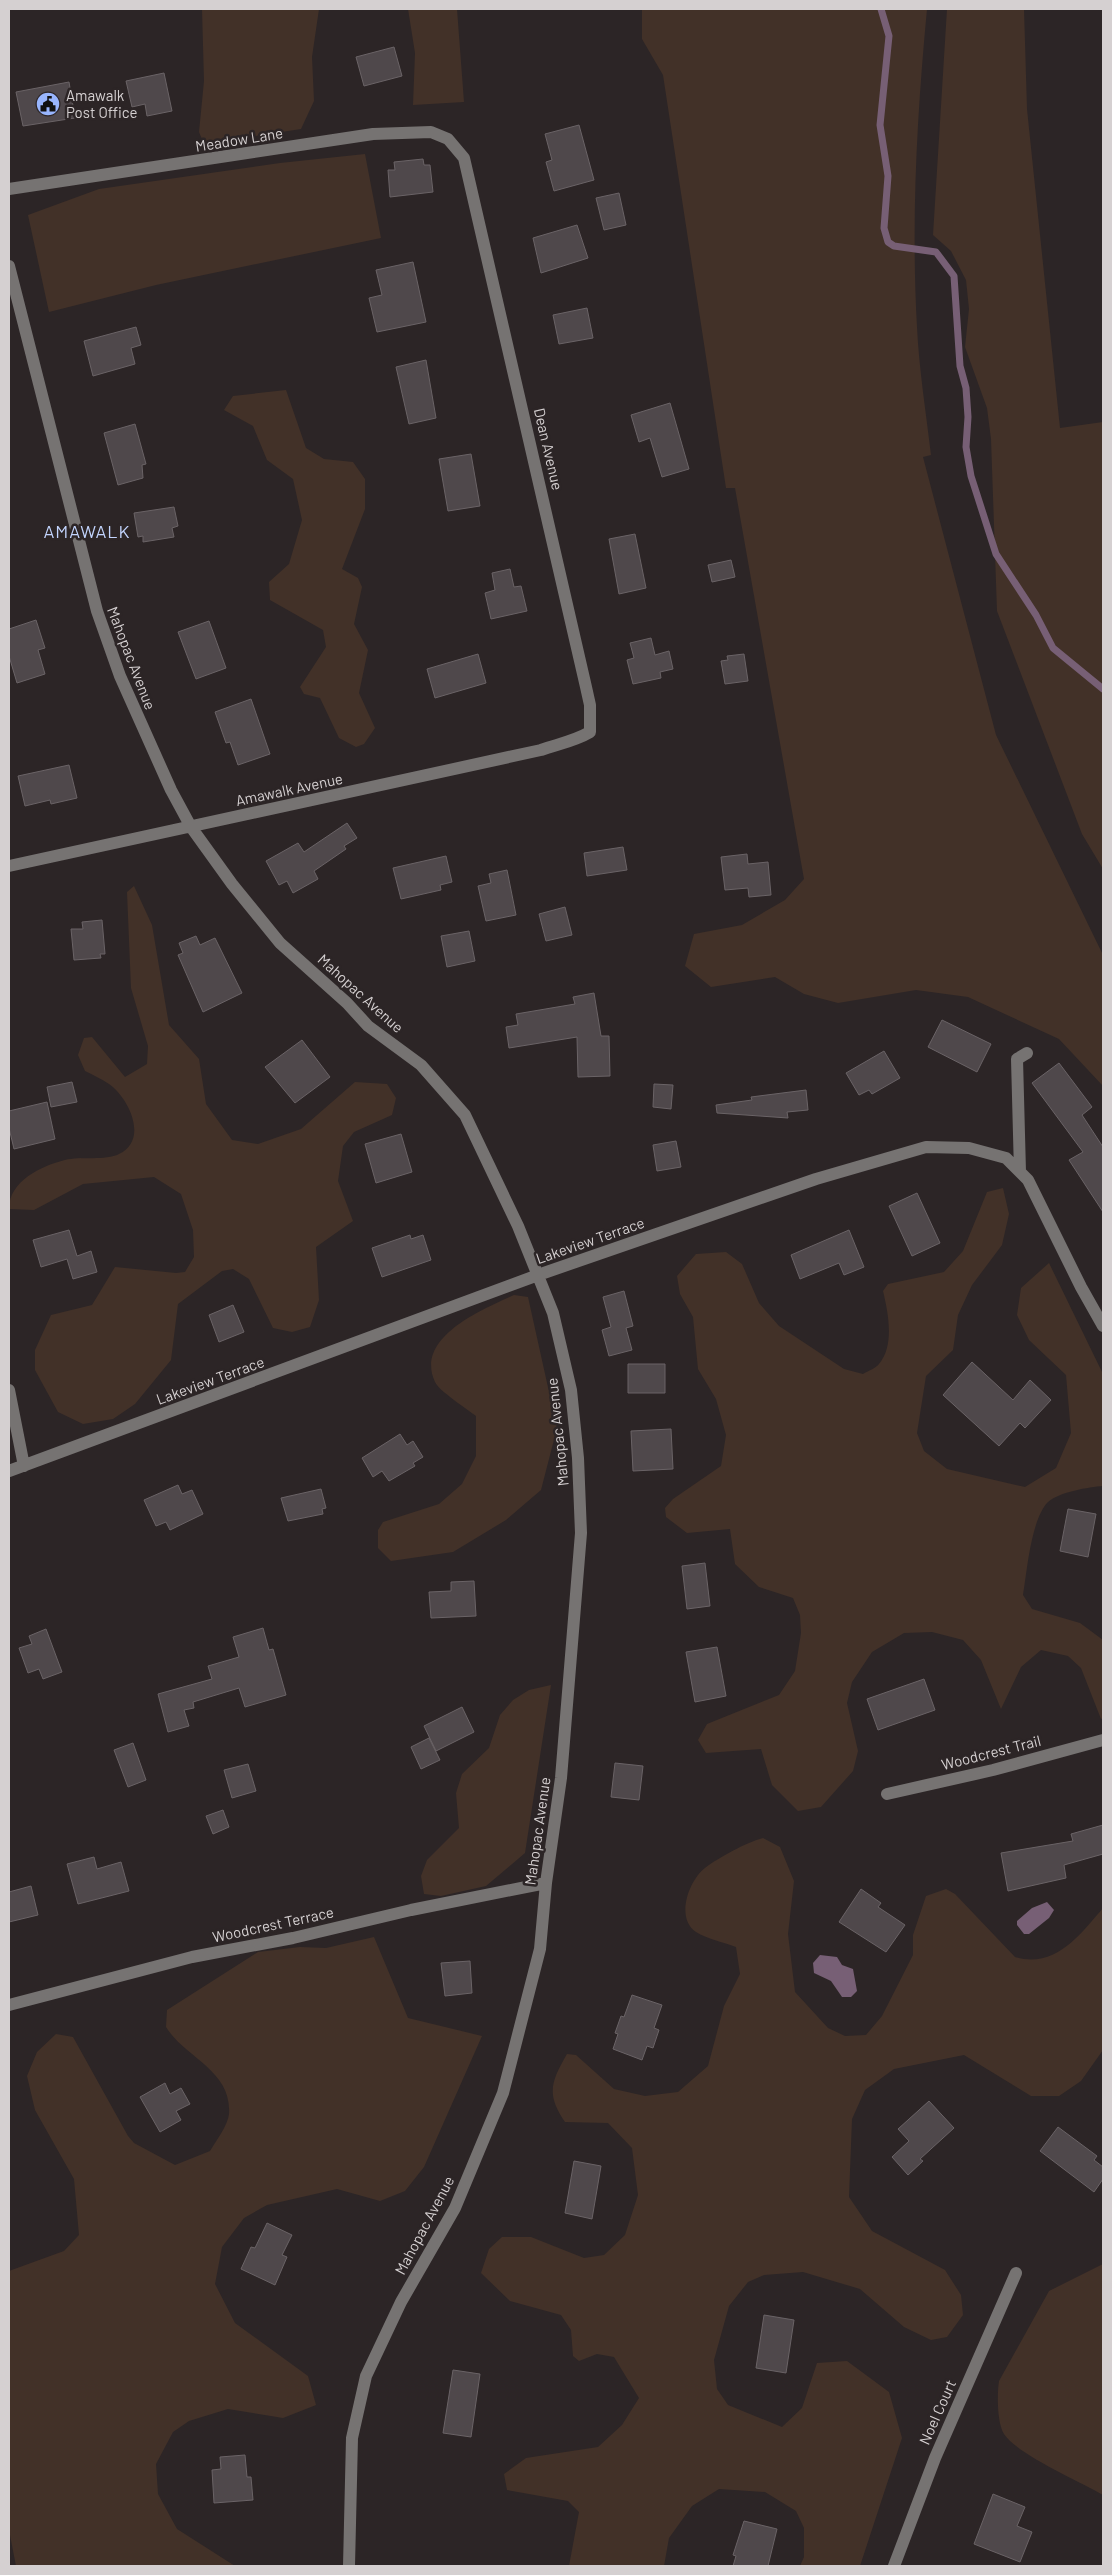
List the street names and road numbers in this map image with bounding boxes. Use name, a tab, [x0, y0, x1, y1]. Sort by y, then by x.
street label: Meadow Lane	[194, 123, 284, 155]
street label: Dean Avenue	[531, 406, 567, 492]
street label: Mahopac Avenue	[104, 604, 160, 712]
street label: Amawalk Avenue	[234, 769, 344, 809]
street label: Mahopac Avenue	[314, 950, 408, 1036]
street label: Lakeview Terrace	[533, 1213, 647, 1267]
street label: Lakeview Terrace	[154, 1352, 266, 1408]
street label: Mahopac Avenue	[542, 1377, 572, 1487]
street label: Woodcrest Trail	[939, 1731, 1043, 1773]
street label: Mahopac Avenue	[521, 1776, 553, 1886]
street label: Woodcrest Terrace	[211, 1902, 335, 1946]
street label: Mahopac Avenue	[390, 2173, 458, 2277]
street label: Noel Court	[915, 2377, 959, 2447]

